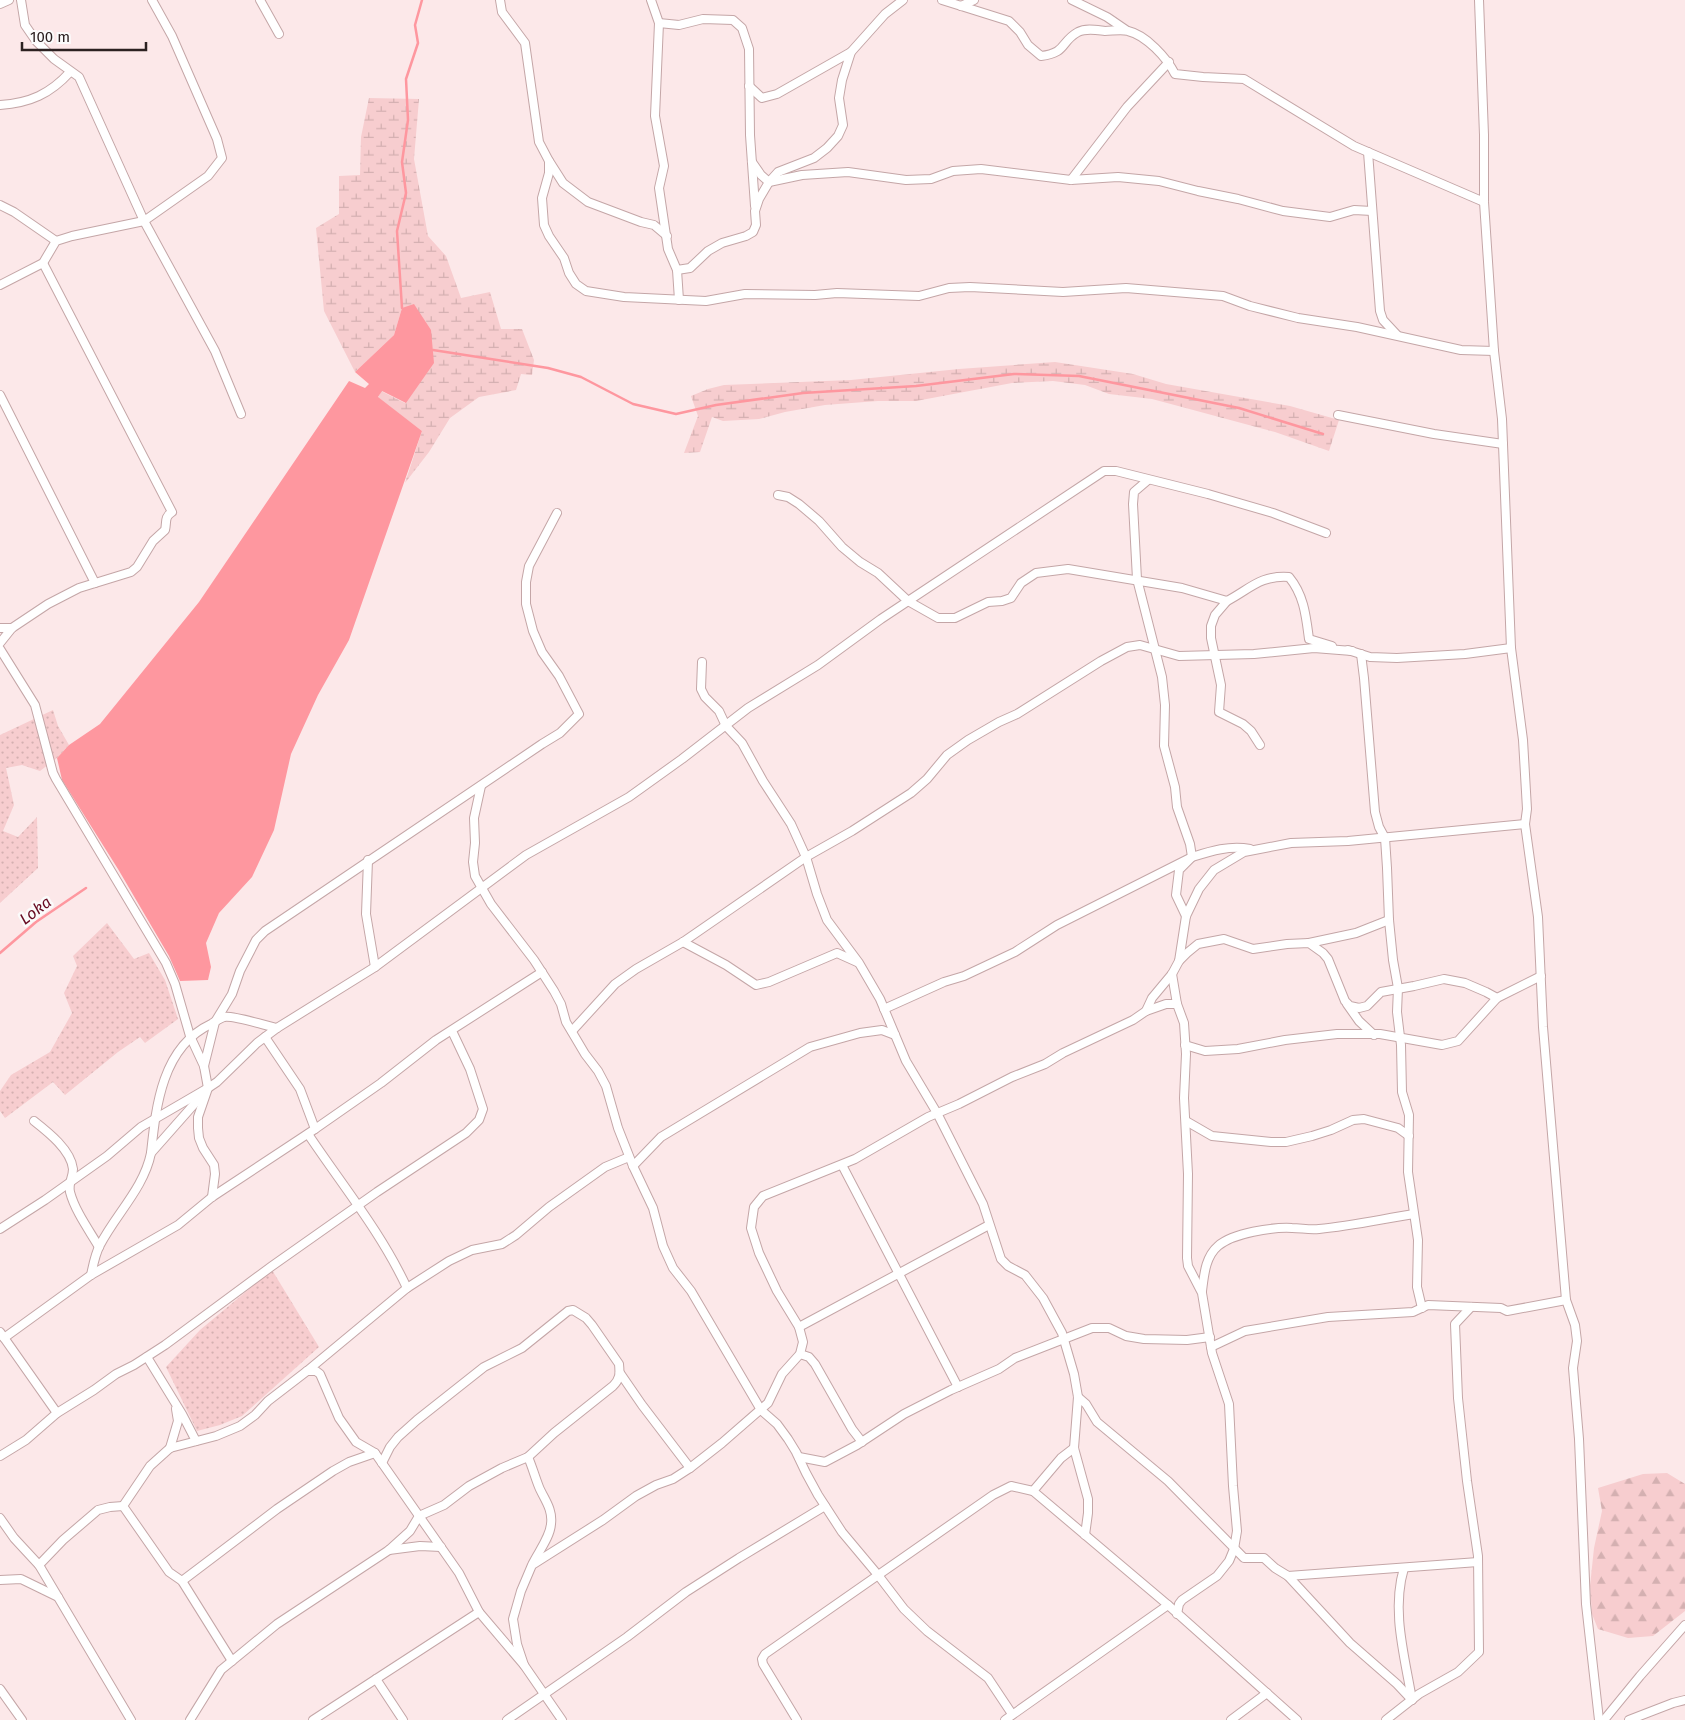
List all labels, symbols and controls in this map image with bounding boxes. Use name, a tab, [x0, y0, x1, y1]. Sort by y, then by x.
scale bar	[22, 20, 146, 52]
text: 100 m	[30, 28, 70, 46]
water label: Loka	[16, 892, 55, 928]

